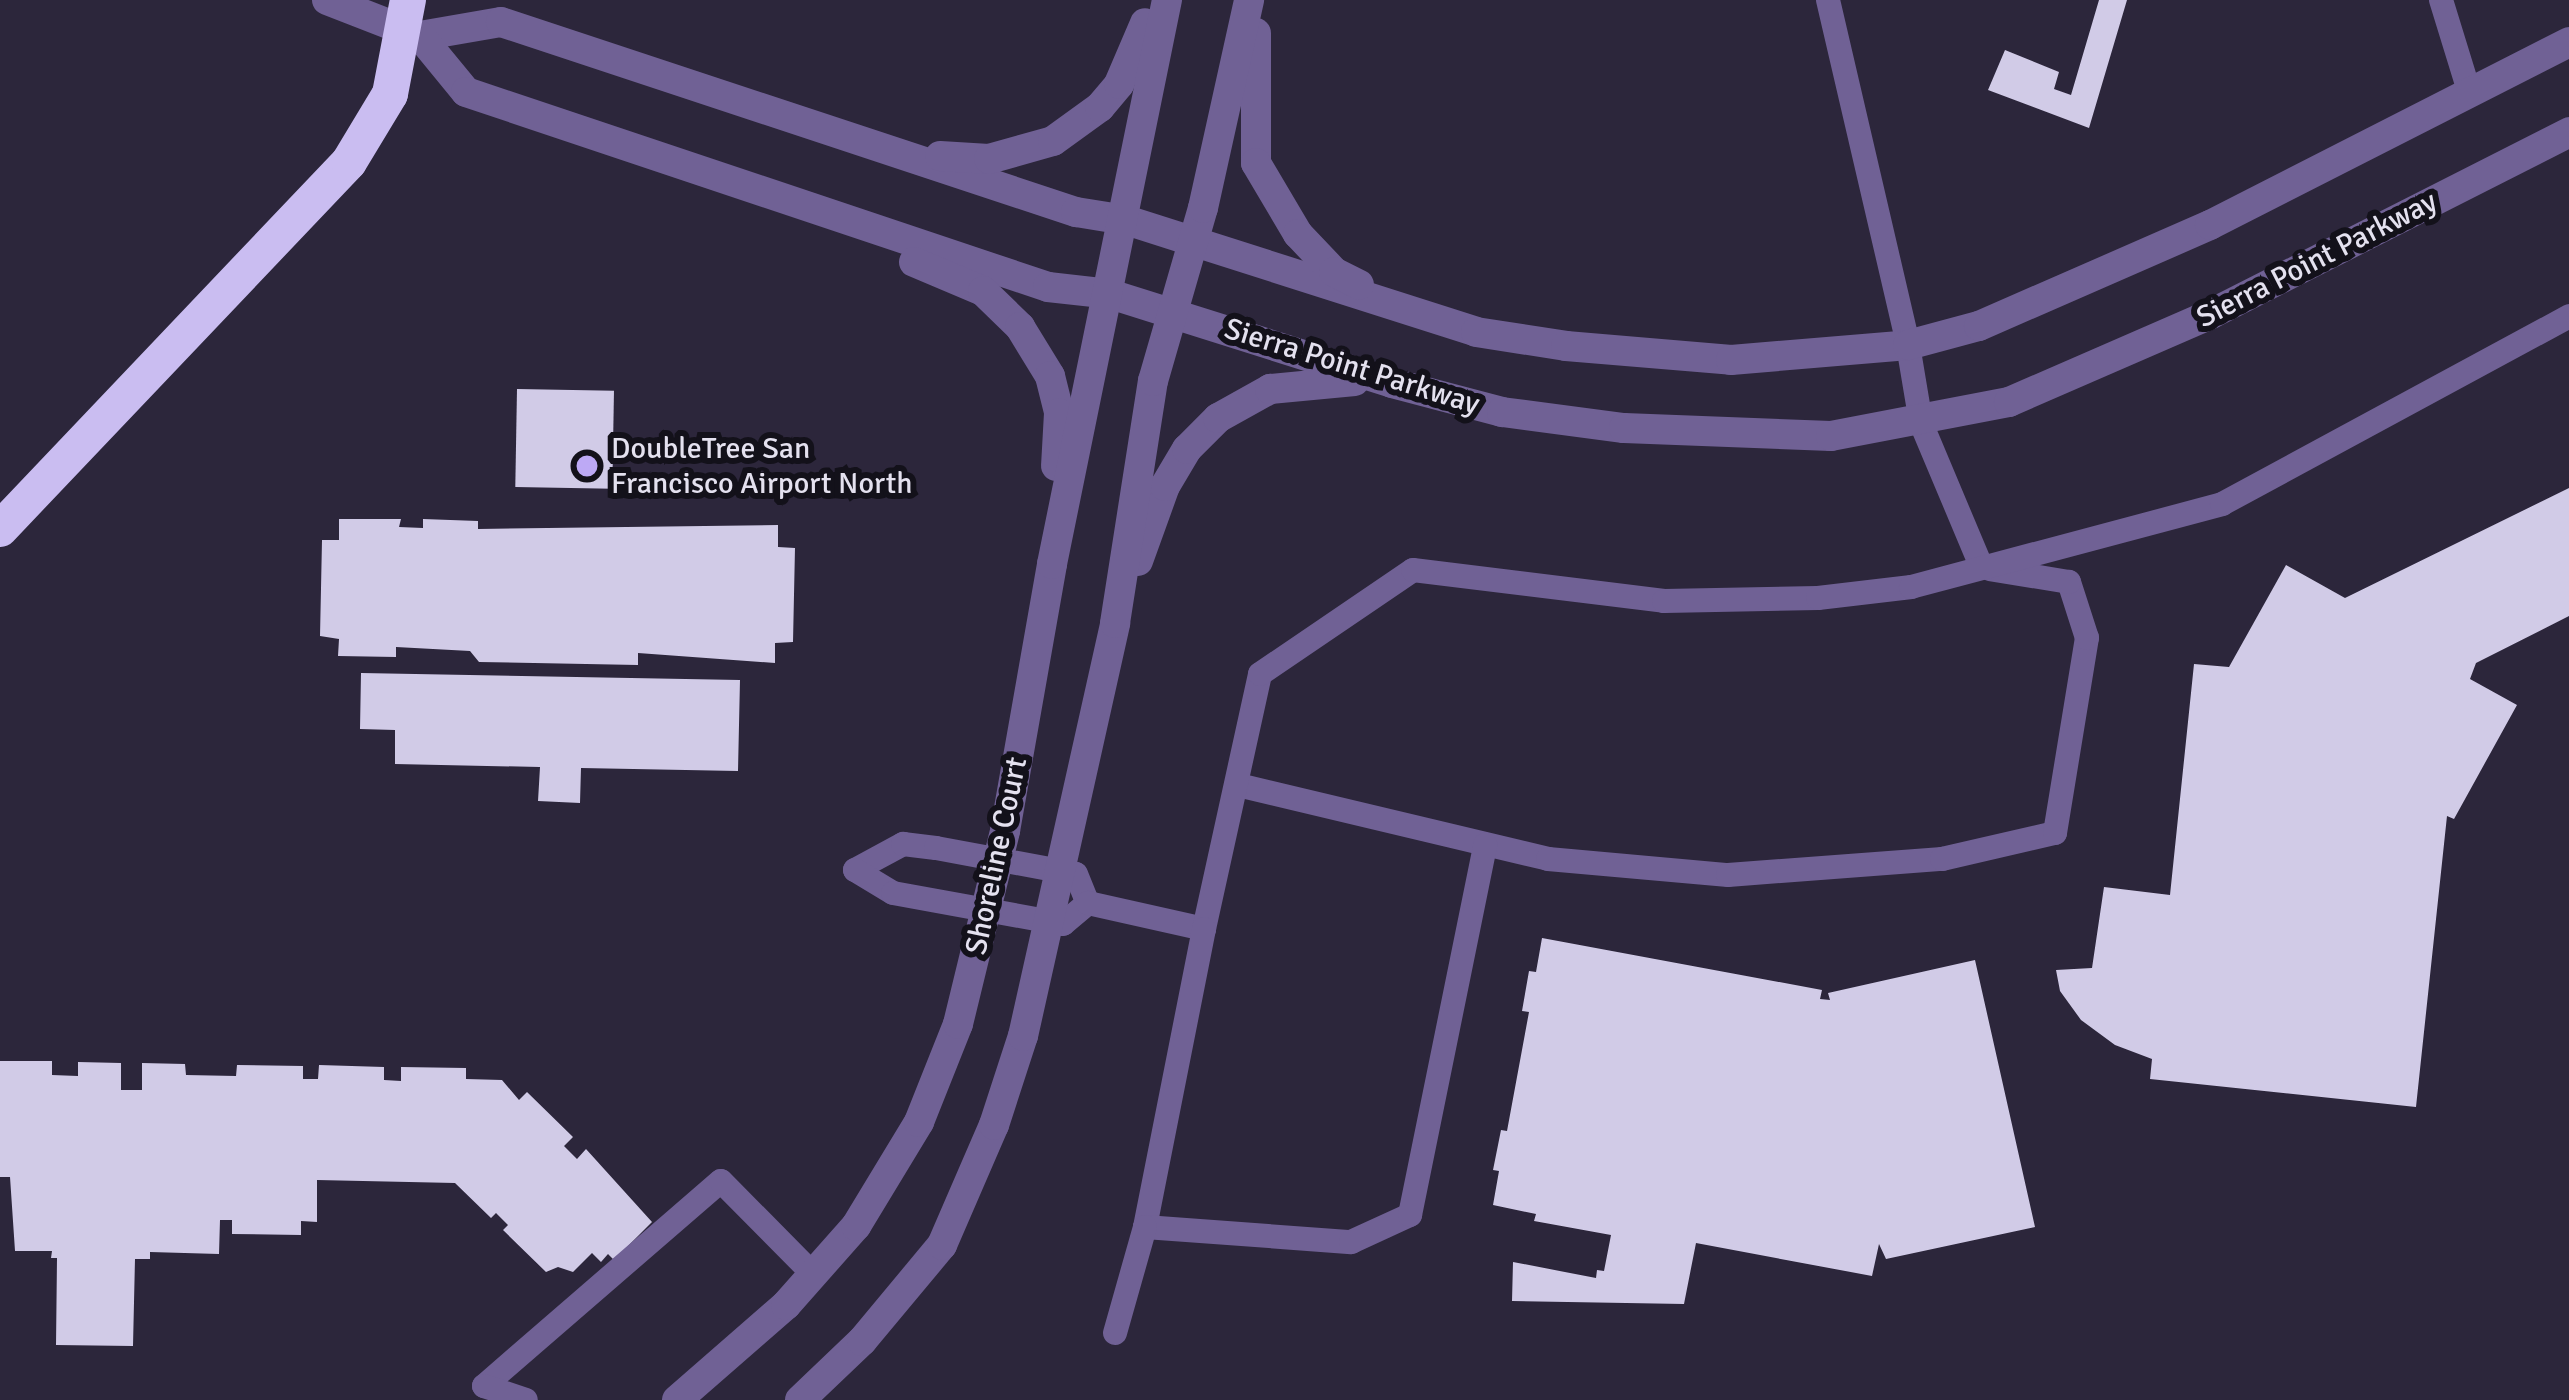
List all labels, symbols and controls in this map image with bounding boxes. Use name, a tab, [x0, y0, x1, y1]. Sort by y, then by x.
street label: Sierra Point Parkway	[2191, 184, 2443, 336]
street label: Sierra Point Parkway	[1220, 311, 1484, 423]
place label: DoubleTree San Francisco Airport North	[611, 431, 912, 502]
marker: DoubleTree San Francisco Airport North	[574, 453, 600, 479]
street label: Shoreline Court	[959, 754, 1035, 958]

